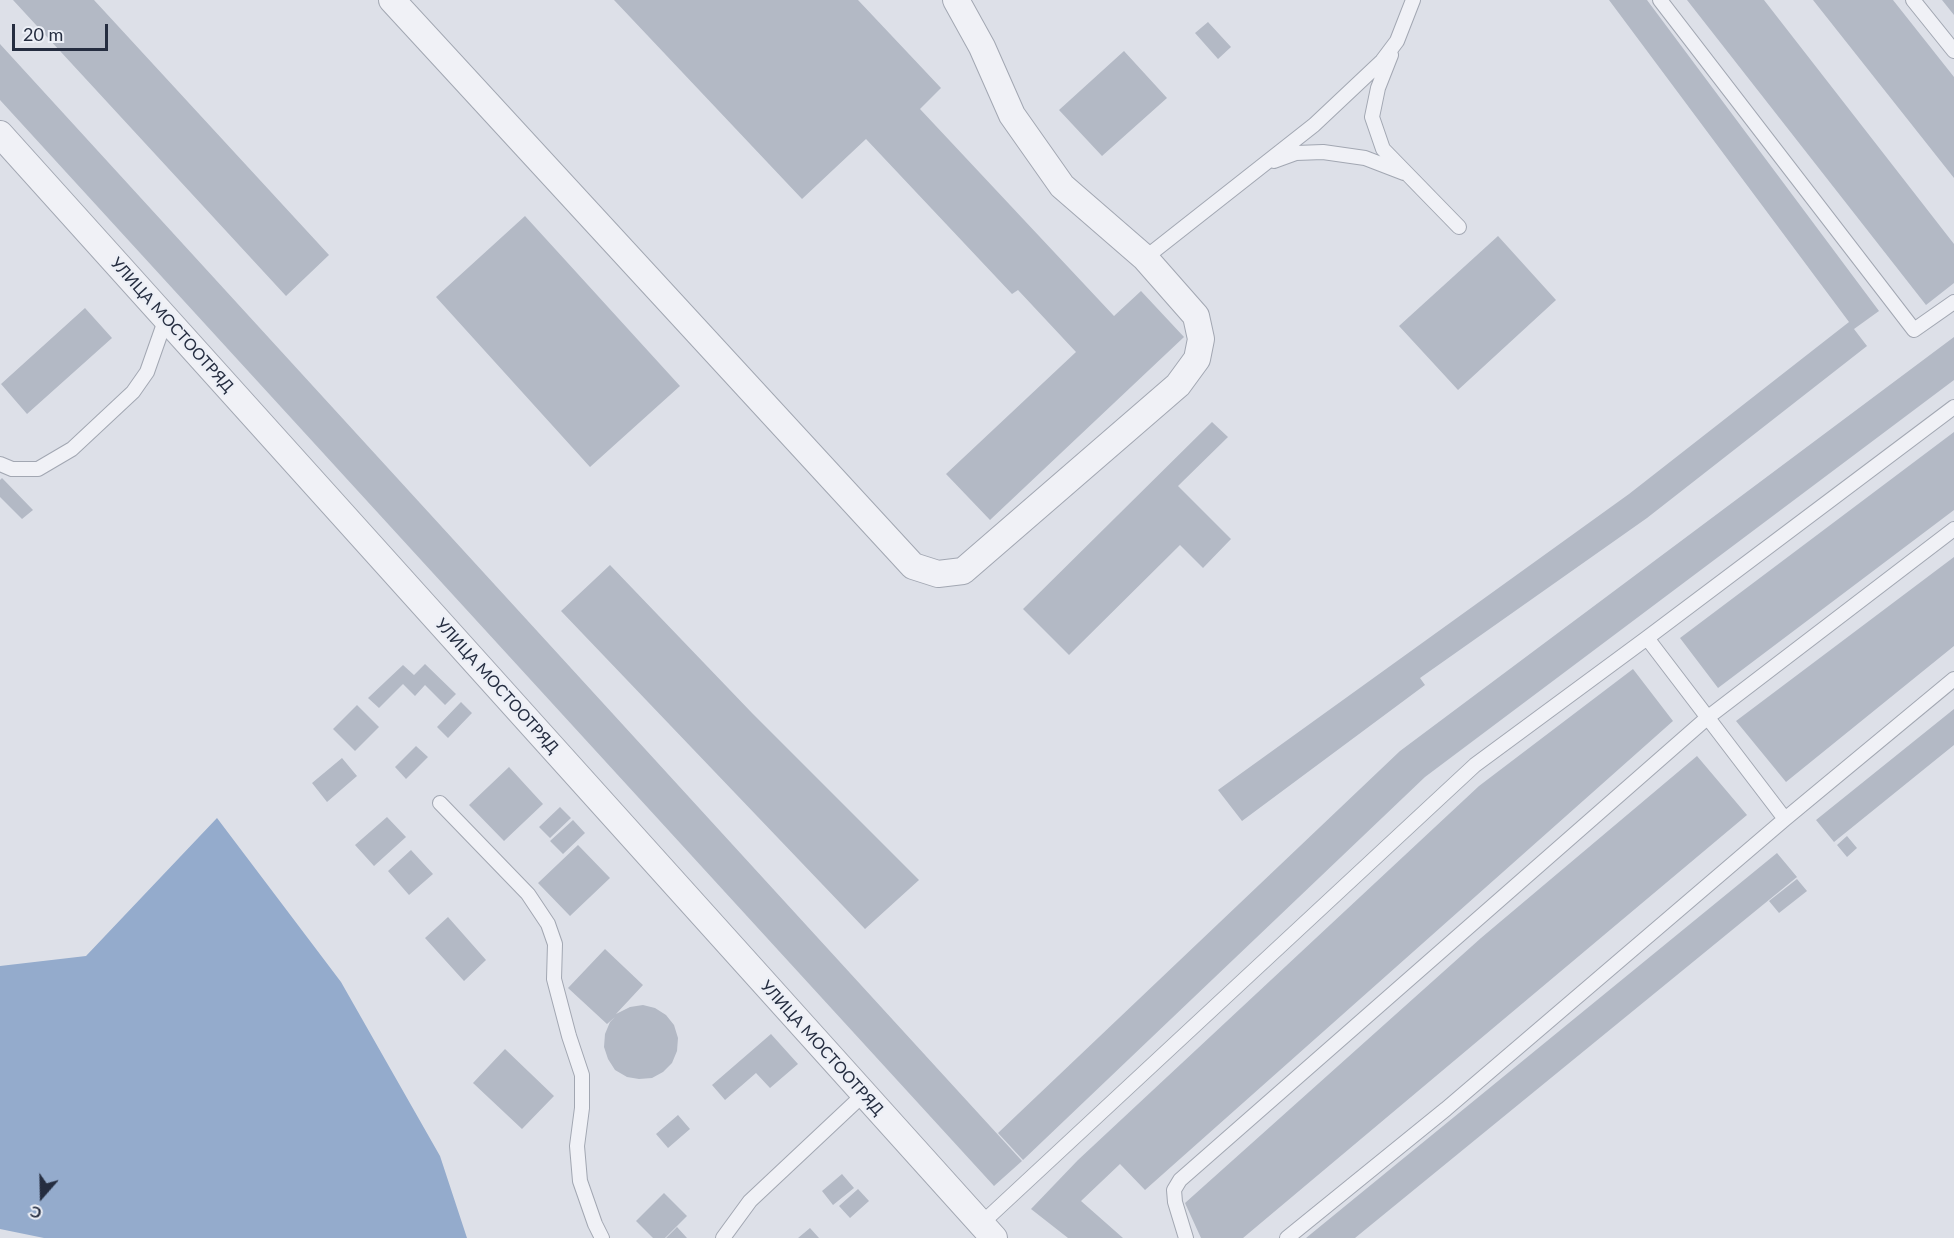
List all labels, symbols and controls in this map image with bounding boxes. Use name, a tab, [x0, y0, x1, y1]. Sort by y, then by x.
scale bar	[15, 12, 111, 50]
text: 20 m	[23, 23, 63, 45]
street label: УЛИЦА МОСТООТРЯД	[106, 254, 238, 396]
street label: УЛИЦА МОСТООТРЯД	[431, 615, 563, 757]
street label: УЛИЦА МОСТООТРЯД	[756, 977, 888, 1119]
north arrow	[12, 1166, 72, 1226]
text: С	[27, 1203, 44, 1224]

